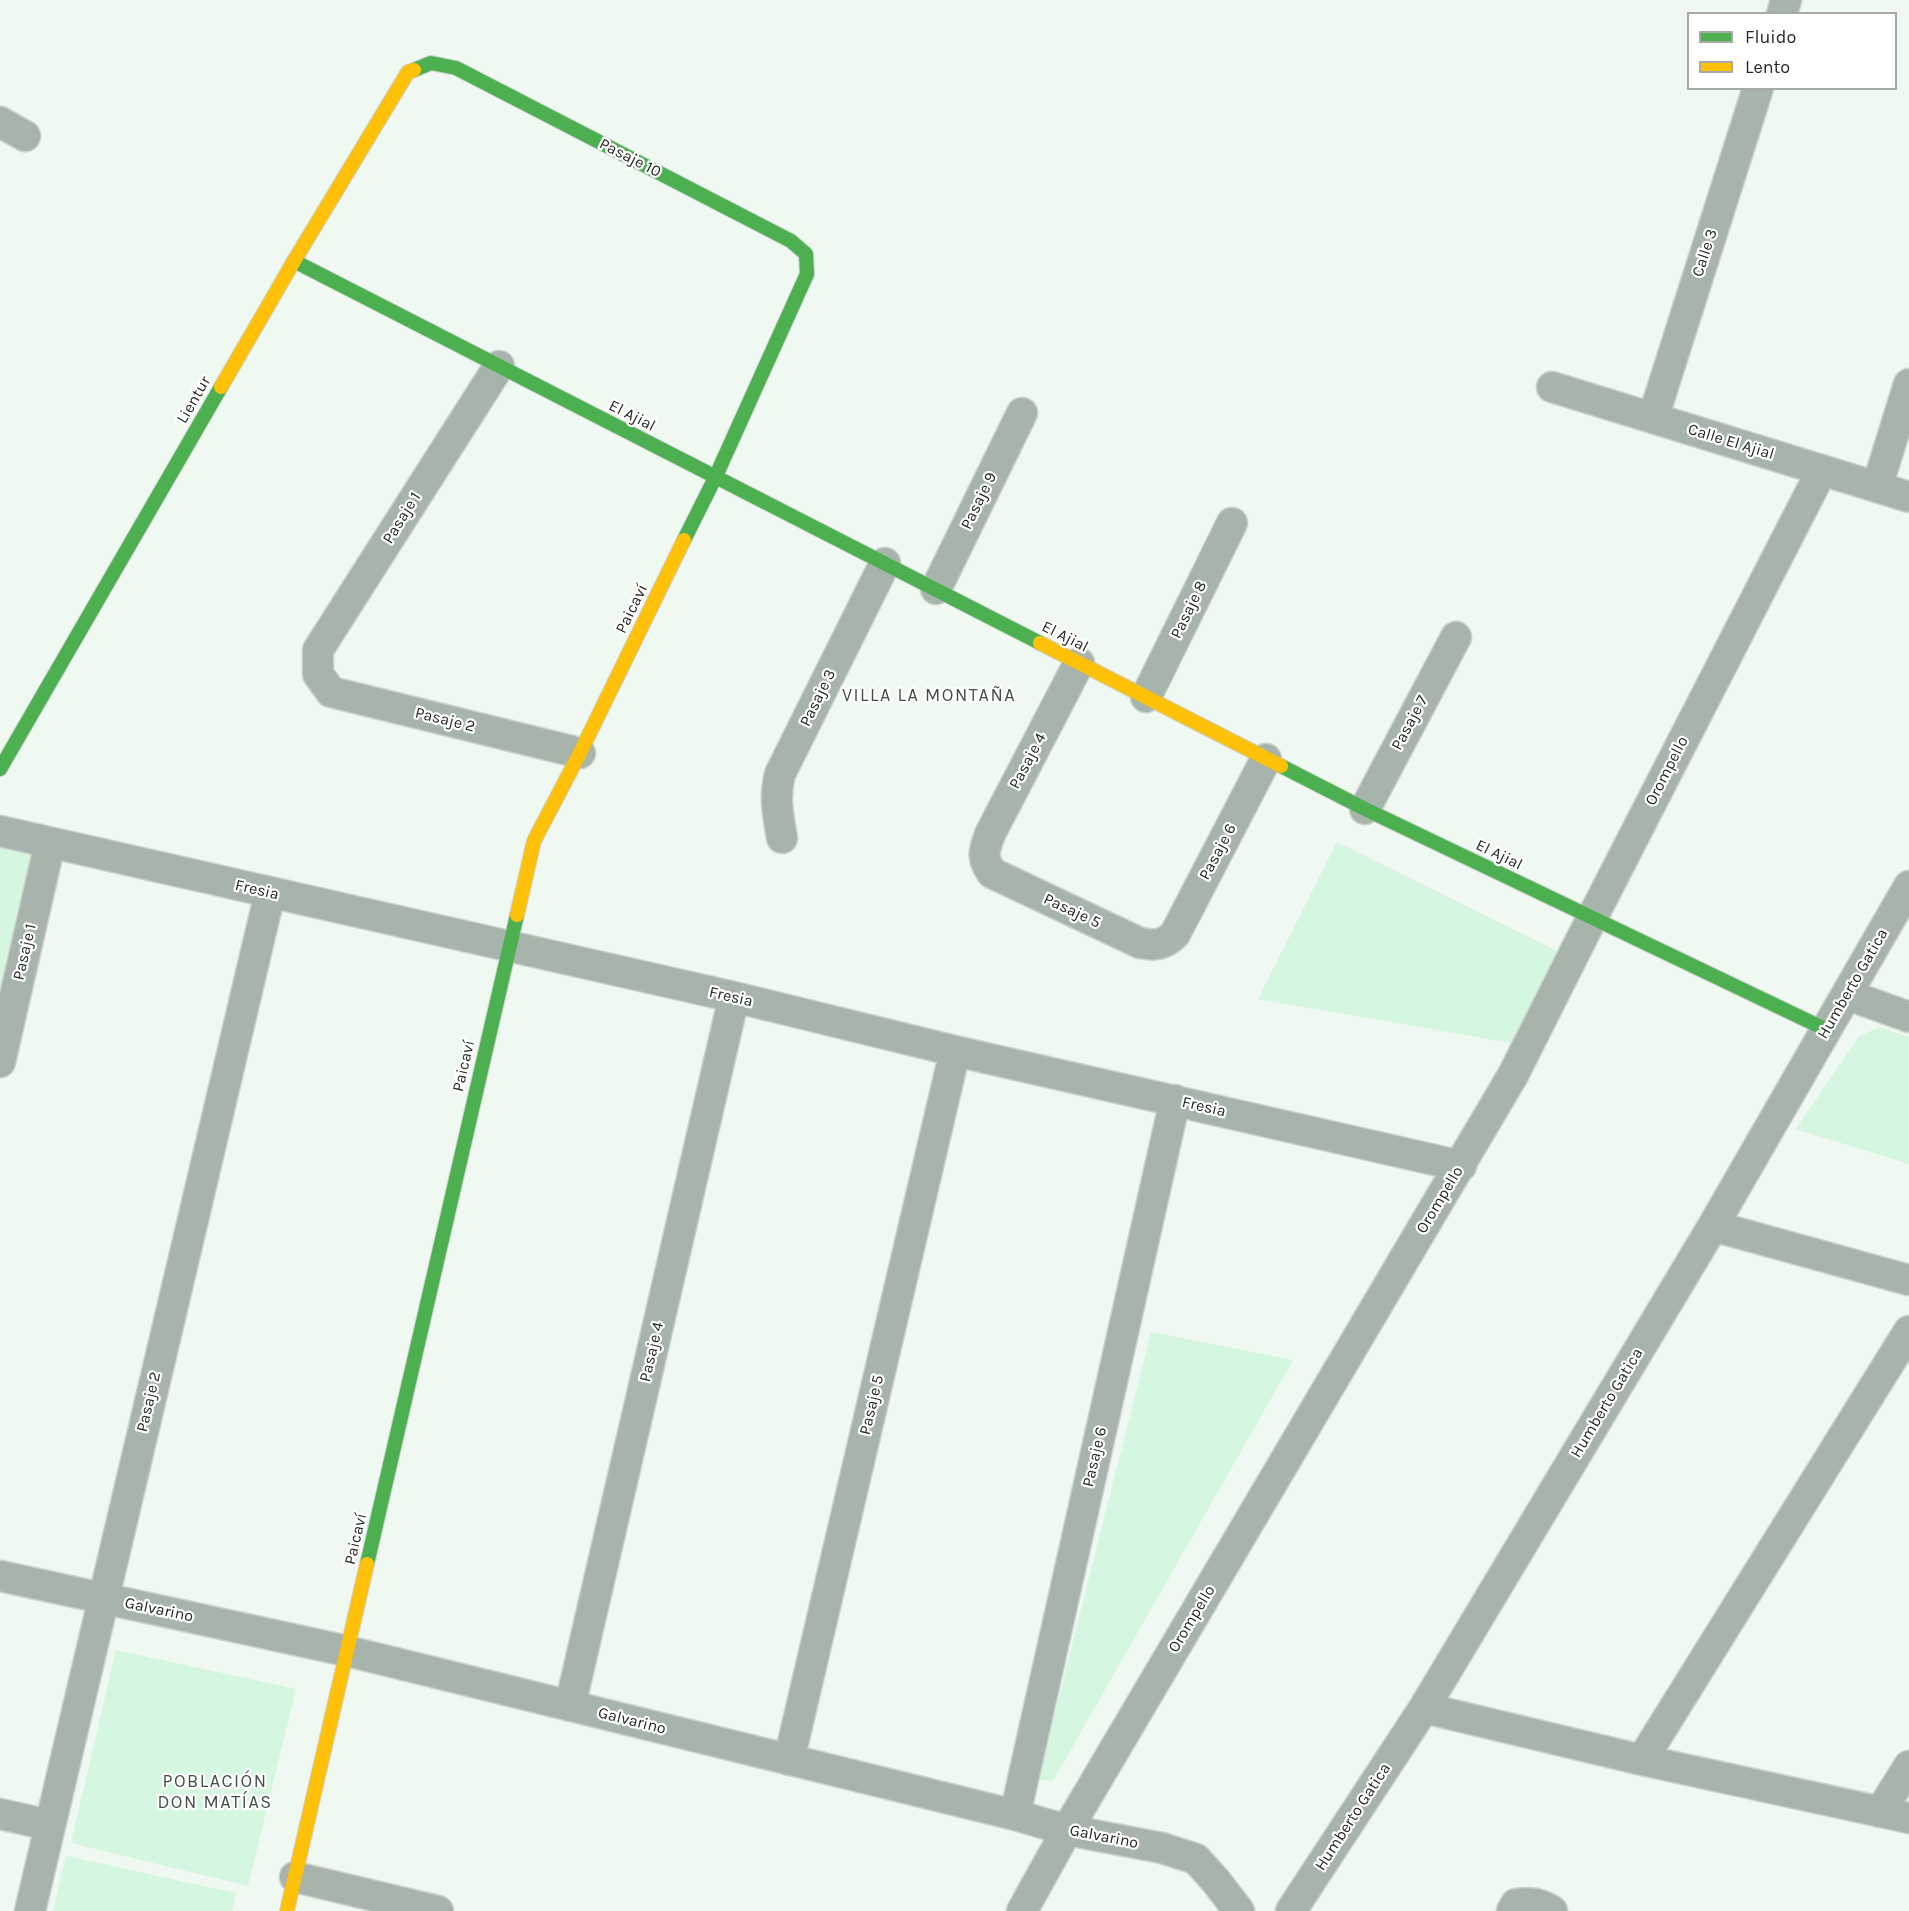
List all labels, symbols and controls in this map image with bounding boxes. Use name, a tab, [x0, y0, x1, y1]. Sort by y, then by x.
legend	[1687, 12, 1897, 90]
text: Fluido	[1745, 26, 1796, 48]
text: Lento	[1745, 56, 1790, 78]
street label: Pasaje 10	[596, 134, 664, 182]
street label: Calle 3	[1688, 227, 1722, 279]
street label: Lientur	[173, 373, 215, 427]
street label: El Ajial	[606, 396, 658, 436]
street label: Calle El Ajial	[1686, 420, 1776, 464]
street label: Pasaje 9	[957, 469, 1001, 533]
street label: Pasaje 1	[379, 489, 425, 547]
street label: Pasaje 8	[1167, 578, 1211, 642]
street label: Paicaví	[612, 581, 652, 637]
street label: El Ajial	[1039, 617, 1091, 657]
street label: Pasaje 3	[796, 666, 840, 730]
district label: VILLA LA MONTAÑA	[842, 685, 1016, 707]
street label: Pasaje 7	[1388, 692, 1432, 754]
street label: Pasaje 2	[413, 703, 477, 737]
street label: Pasaje 4	[1005, 730, 1051, 792]
street label: Orompello	[1641, 733, 1693, 809]
street label: Pasaje 6	[1195, 821, 1241, 883]
street label: El Ajial	[1473, 836, 1525, 874]
street label: Fresia	[233, 876, 281, 904]
street label: Pasaje 5	[1040, 889, 1104, 933]
street label: Pasaje 1	[9, 922, 41, 982]
street label: Humberto Gatica	[1814, 925, 1892, 1043]
street label: Fresia	[707, 983, 755, 1011]
street label: Paicaví	[449, 1038, 479, 1094]
street label: Fresia	[1180, 1093, 1228, 1121]
street label: Orompello	[1412, 1163, 1468, 1237]
street label: Pasaje 4	[636, 1320, 668, 1384]
street label: Humberto Gatica	[1567, 1345, 1647, 1461]
street label: Pasaje 2	[133, 1370, 165, 1434]
street label: Pasaje 5	[856, 1373, 888, 1437]
street label: Pasaje 6	[1079, 1425, 1111, 1489]
street label: Paicaví	[341, 1511, 371, 1567]
street label: Orompello	[1164, 1582, 1220, 1656]
street label: Galvarino	[123, 1593, 195, 1627]
street label: Galvarino	[596, 1703, 668, 1739]
street label: Humberto Gatica	[1311, 1760, 1395, 1874]
district label: POBLACIÓN DON MATÍAS	[157, 1771, 273, 1814]
street label: Galvarino	[1068, 1821, 1140, 1853]

